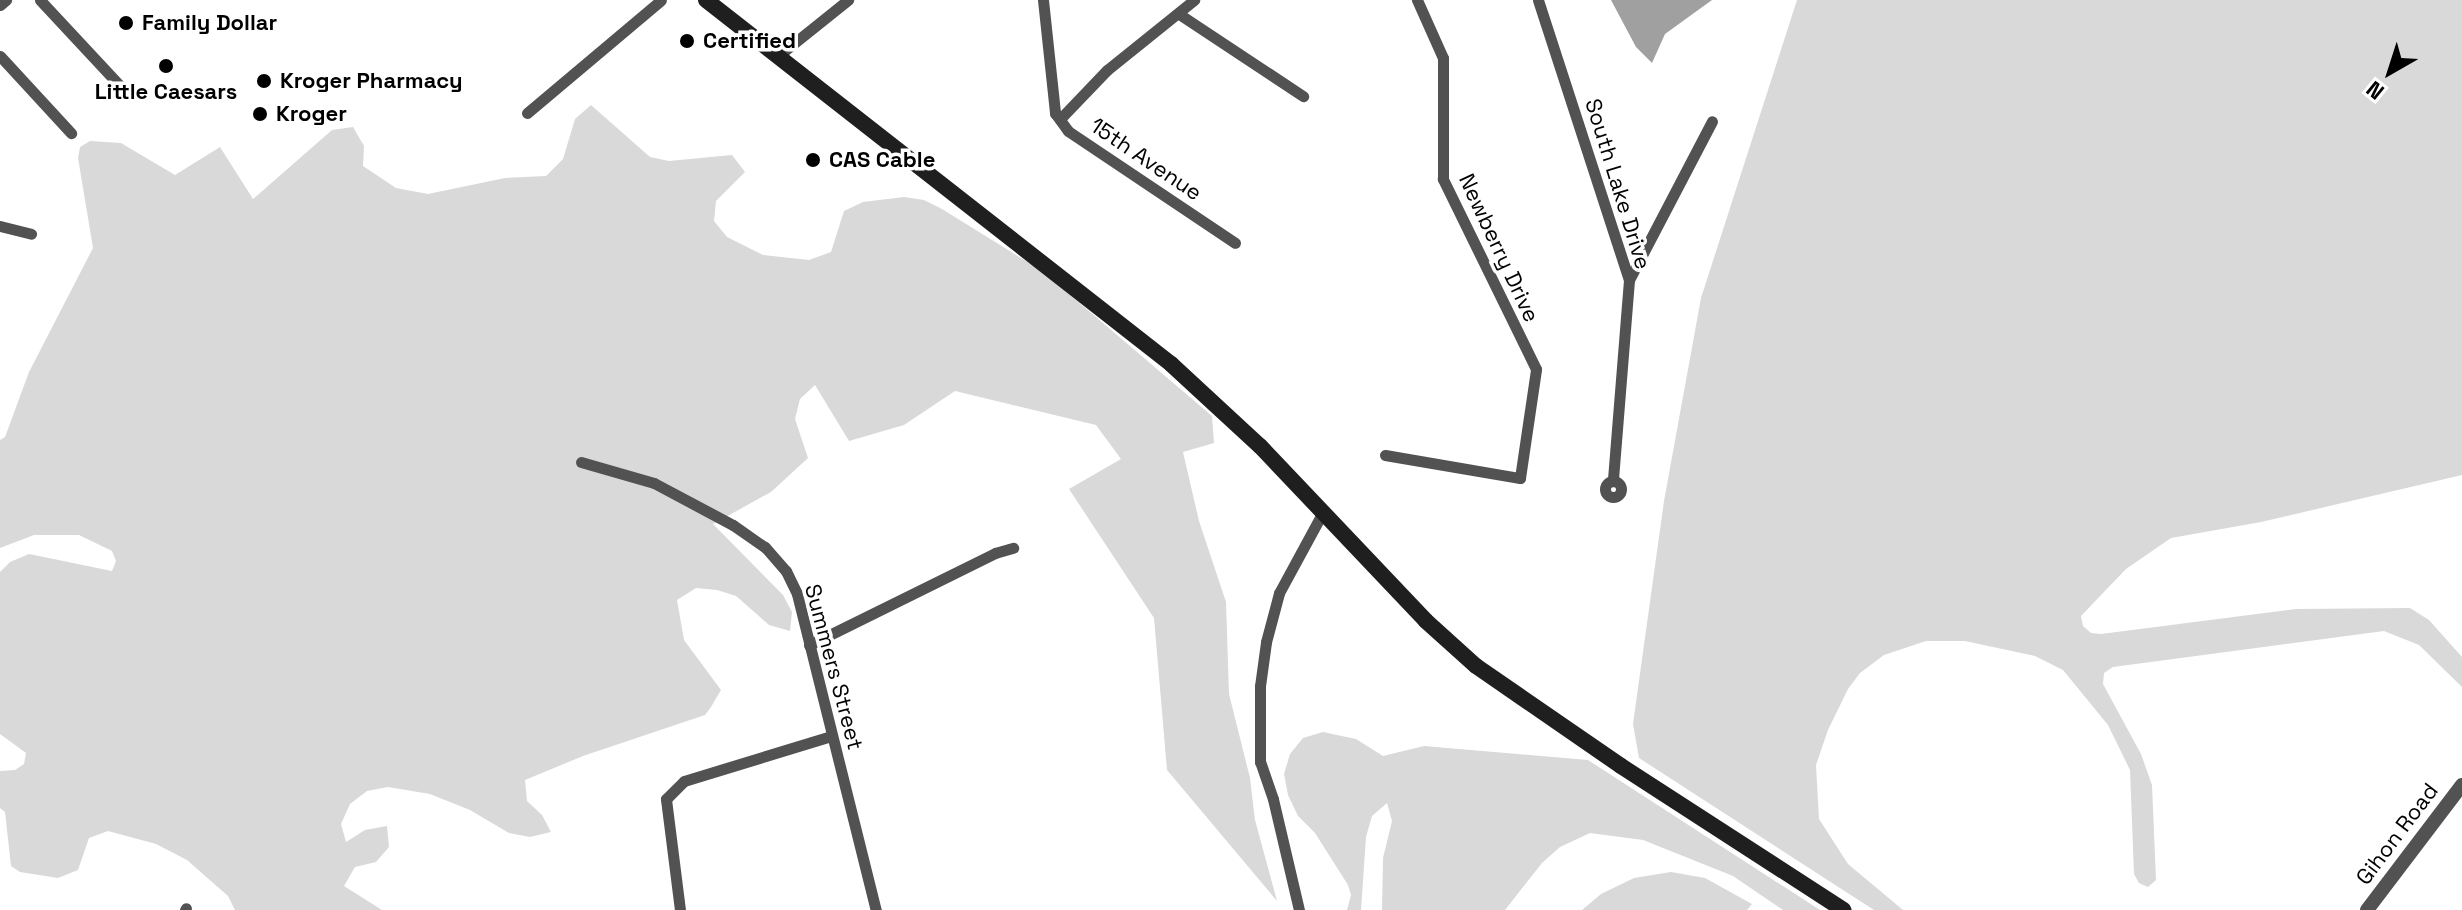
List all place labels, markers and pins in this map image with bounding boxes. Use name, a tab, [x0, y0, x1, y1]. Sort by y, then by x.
place label: Family Dollar	[142, 10, 277, 36]
marker: Family Dollar	[117, 14, 135, 32]
place label: Certified	[703, 28, 796, 54]
marker: Certified	[678, 32, 696, 50]
marker: Little Caesars	[157, 57, 175, 75]
place label: Kroger Pharmacy	[280, 68, 463, 94]
marker: Kroger Pharmacy	[255, 72, 273, 90]
place label: Little Caesars	[95, 79, 237, 105]
place label: Kroger	[276, 101, 347, 127]
marker: Kroger	[251, 105, 269, 123]
place label: CAS Cable	[829, 147, 935, 173]
marker: CAS Cable	[804, 151, 822, 169]

